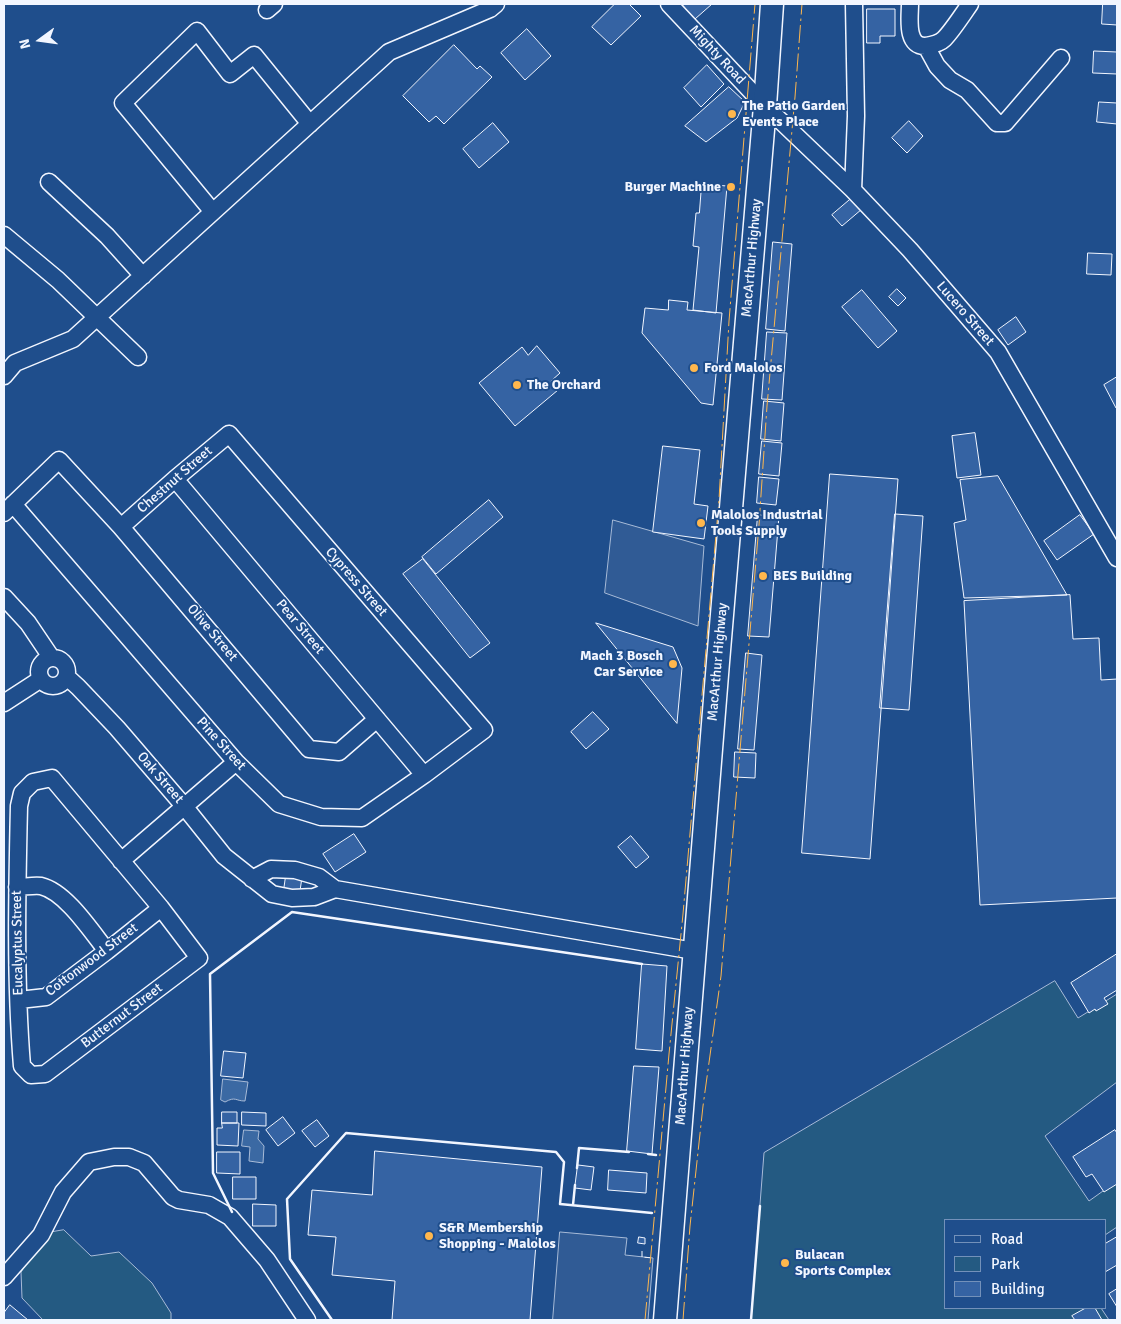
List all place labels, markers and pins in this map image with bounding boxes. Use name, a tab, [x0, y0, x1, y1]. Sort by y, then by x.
place label: The Patio Garden Events Place	[742, 98, 846, 130]
marker: The Patio Garden Events Place	[726, 108, 738, 120]
place label: Burger Machine	[624, 179, 721, 195]
marker: Burger Machine	[725, 181, 737, 193]
place label: Ford Malolos	[704, 360, 782, 376]
marker: Ford Malolos	[688, 362, 700, 374]
place label: The Orchard	[527, 377, 601, 393]
marker: The Orchard	[511, 379, 523, 391]
place label: Malolos Industrial Tools Supply	[711, 507, 823, 540]
marker: Malolos Industrial Tools Supply	[695, 517, 707, 529]
place label: BES Building	[773, 568, 852, 584]
marker: BES Building	[757, 570, 769, 582]
place label: Mach 3 Bosch Car Service	[580, 648, 663, 680]
marker: Mach 3 Bosch Car Service	[667, 658, 679, 670]
place label: S&R Membership Shopping - Malolos	[439, 1220, 556, 1252]
marker: S&R Membership Shopping - Malolos	[423, 1230, 435, 1242]
place label: Bulacan Sports Complex	[795, 1247, 891, 1280]
marker: Bulacan Sports Complex	[779, 1257, 791, 1269]

